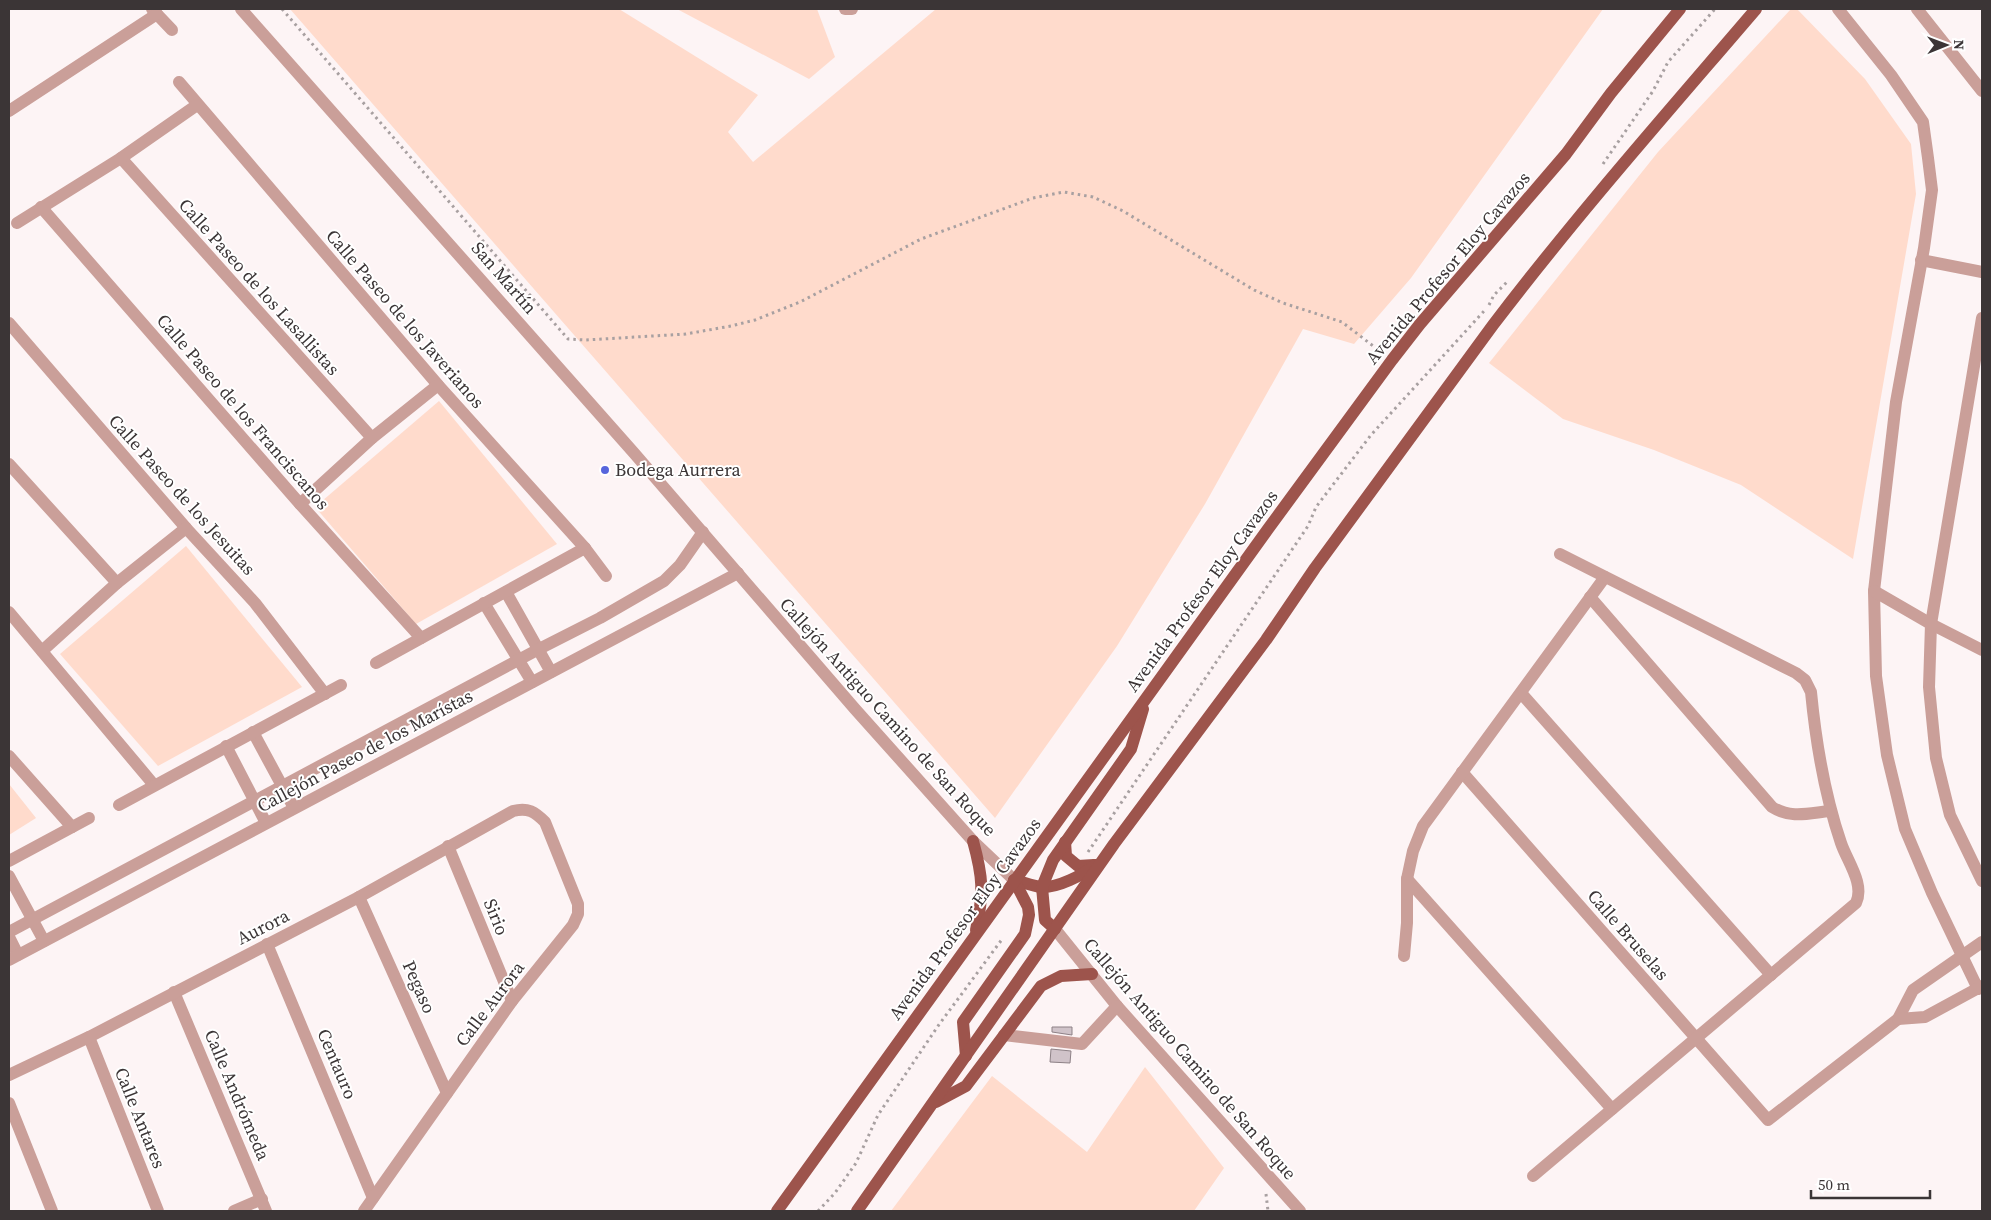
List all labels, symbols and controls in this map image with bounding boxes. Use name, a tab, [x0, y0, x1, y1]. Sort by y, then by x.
north arrow	[1921, 20, 1971, 70]
text: N	[1949, 39, 1969, 50]
street label: Avenida Profesor Eloy Cavazos	[1360, 166, 1536, 369]
street label: Calle Paseo de los Lasallistas	[173, 193, 346, 381]
street label: Calle Paseo de los Javerianos	[321, 224, 490, 414]
street label: San Martín	[466, 236, 543, 319]
street label: Calle Paseo de los Franciscanos	[151, 308, 336, 515]
street label: Calle Paseo de los Jesuitas	[103, 409, 261, 581]
place label: Bodega Aurrera	[615, 457, 742, 482]
marker: Bodega Aurrera	[599, 464, 611, 476]
street label: Avenida Profesor Eloy Cavazos	[1120, 484, 1284, 697]
street label: Callejón Antiguo Camino de San Roque	[774, 592, 1002, 841]
street label: Callejón Paseo de los Marístas	[253, 683, 477, 818]
street label: Avenida Profesor Eloy Cavazos	[883, 812, 1047, 1025]
street label: Calle Bruselas	[1582, 884, 1675, 986]
street label: Sirio	[478, 895, 515, 939]
street label: Aurora	[232, 902, 294, 950]
street label: Callejón Antiguo Camino de San Roque	[1078, 932, 1302, 1185]
street label: Calle Aurora	[449, 955, 530, 1051]
street label: Pegaso	[397, 956, 442, 1017]
street label: Centauro	[311, 1025, 364, 1103]
street label: Calle Andrómeda	[199, 1026, 277, 1165]
street label: Calle Antares	[109, 1064, 172, 1172]
scale bar	[1811, 1168, 1930, 1200]
text: 50 m	[1818, 1174, 1850, 1195]

